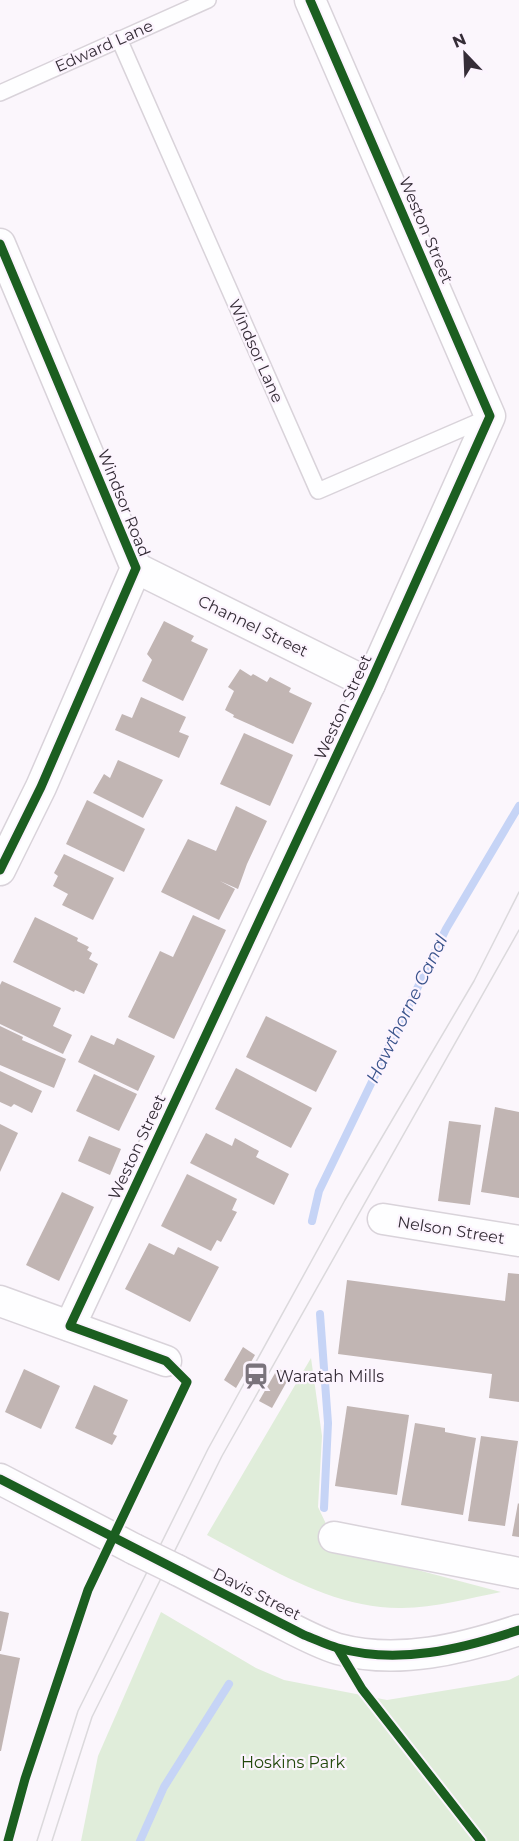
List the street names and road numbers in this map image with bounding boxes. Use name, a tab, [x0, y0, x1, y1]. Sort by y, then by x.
street label: Edward Lane	[52, 16, 156, 76]
street label: Weston Street	[395, 174, 457, 287]
street label: Windsor Lane	[225, 296, 287, 406]
street label: Windsor Road	[94, 447, 154, 559]
street label: Channel Street	[195, 591, 311, 661]
street label: Weston Street	[310, 651, 376, 763]
street label: Weston Street	[104, 1091, 170, 1203]
street label: Nelson Street	[396, 1212, 506, 1248]
street label: Davis Street	[210, 1564, 304, 1624]

